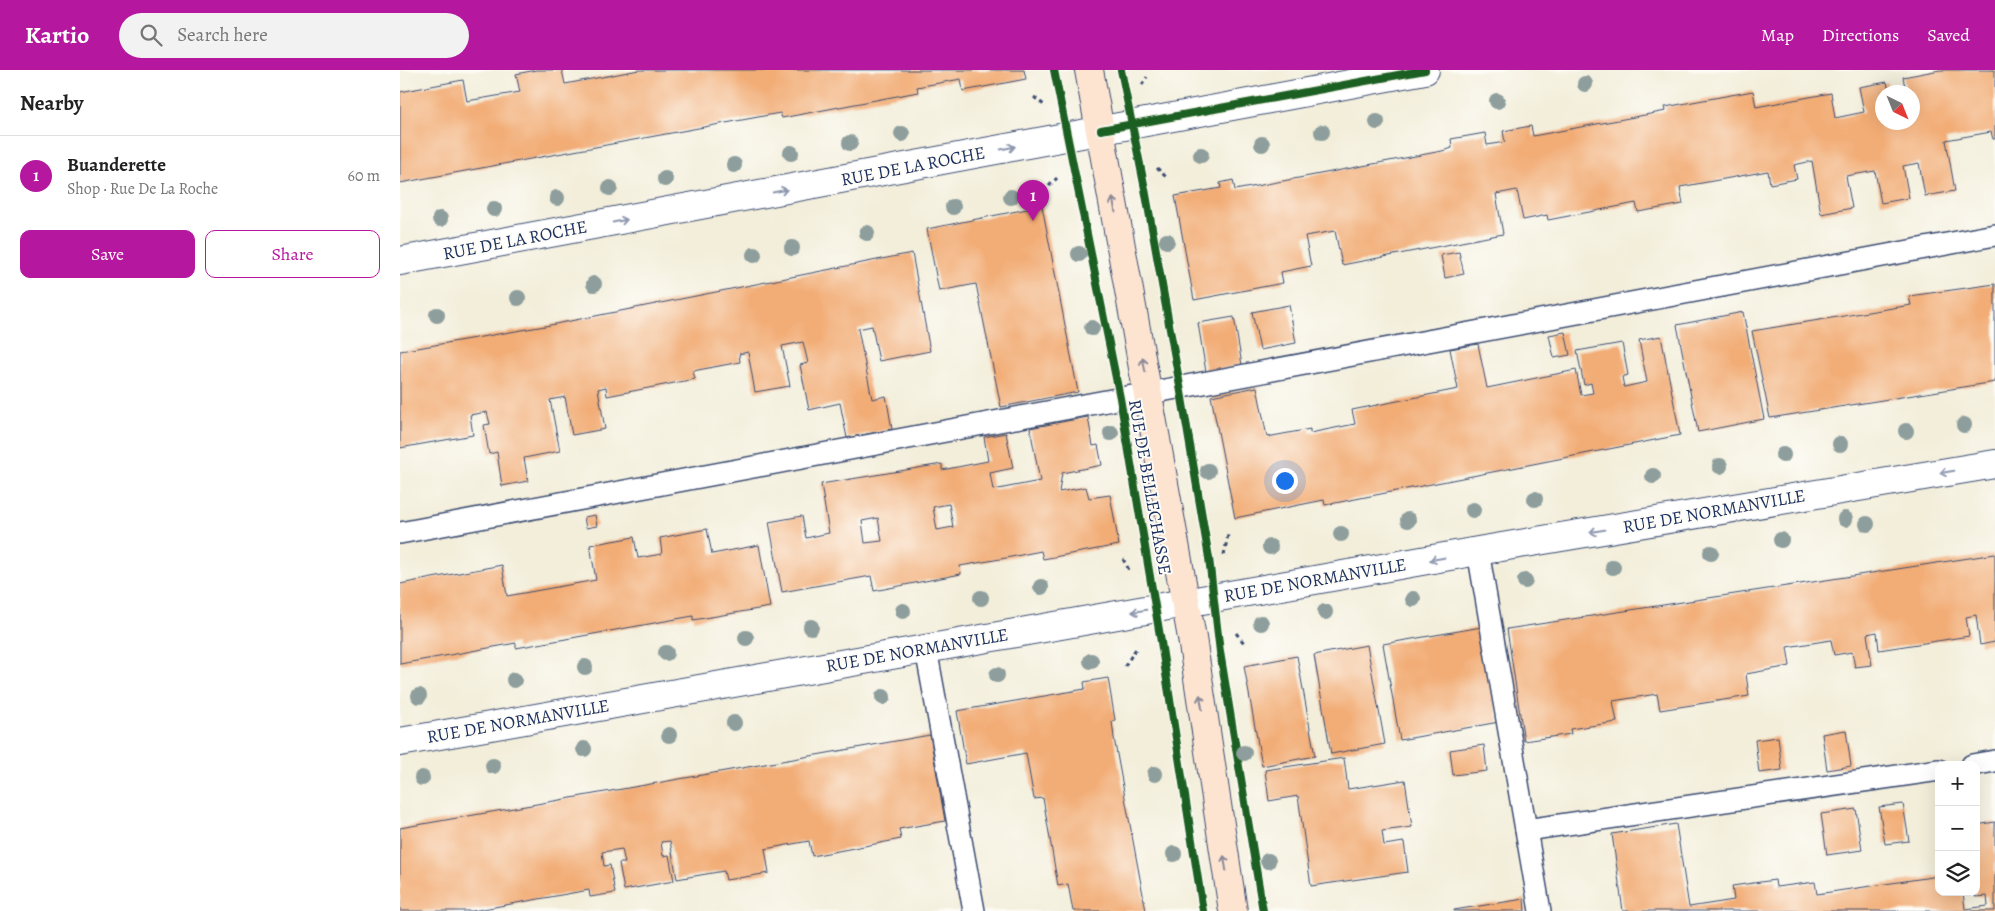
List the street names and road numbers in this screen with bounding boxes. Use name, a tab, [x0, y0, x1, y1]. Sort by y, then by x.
street label: RUE DE LA ROCHE	[839, 140, 987, 192]
street label: RUE DE LA ROCHE	[441, 214, 589, 266]
street label: RUE DE BELLECHASSE	[1123, 397, 1177, 577]
street label: RUE DE NORMANVILLE	[1621, 483, 1807, 539]
street label: RUE DE NORMANVILLE	[1222, 552, 1408, 608]
street label: RUE DE NORMANVILLE	[824, 622, 1010, 678]
street label: RUE DE NORMANVILLE	[425, 693, 611, 749]

